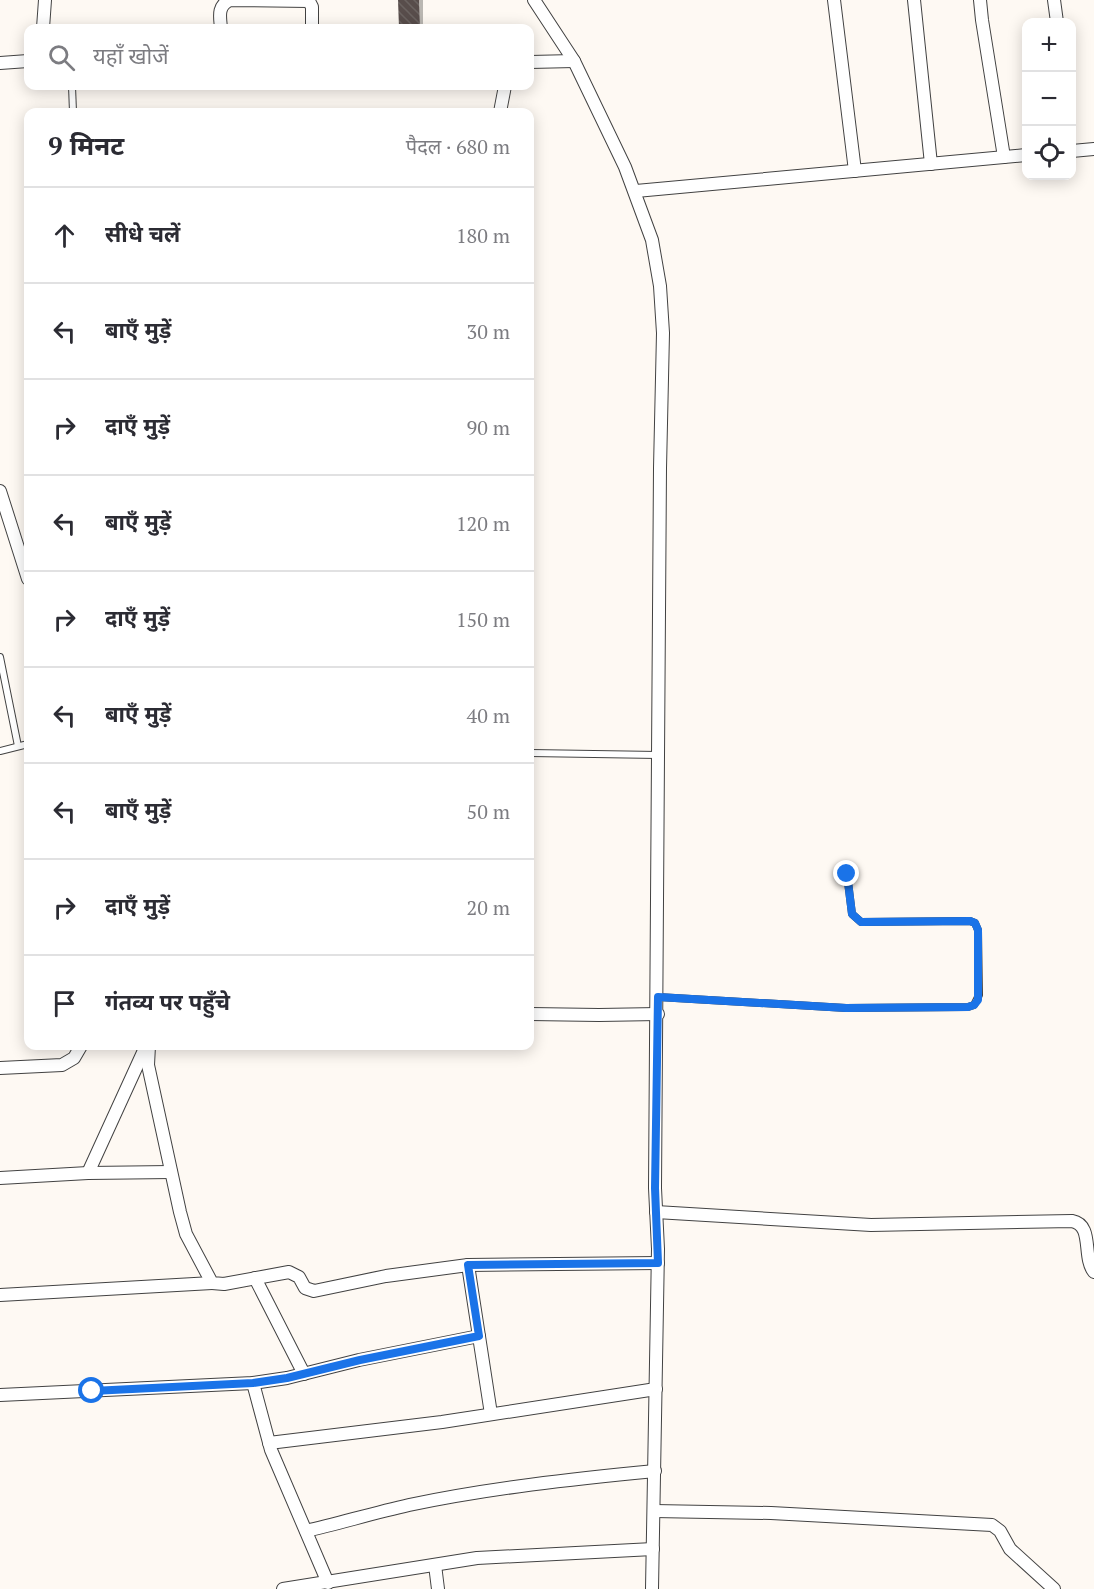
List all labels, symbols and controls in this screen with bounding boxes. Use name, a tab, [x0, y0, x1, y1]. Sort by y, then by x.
map controls	[1022, 18, 1076, 180]
button: +	[1022, 18, 1076, 72]
search box	[24, 24, 534, 90]
icon: search	[45, 41, 78, 74]
text: यहाँ खोजें	[93, 41, 169, 70]
button: −	[1022, 72, 1076, 126]
button: locate	[1022, 126, 1076, 180]
text: 9 मिनट	[48, 128, 124, 162]
text: पैदल · 680 m	[406, 133, 510, 160]
icon: ahead	[48, 219, 81, 252]
text: सीधे चलें	[105, 219, 180, 248]
text: 180 m	[456, 222, 510, 249]
icon: left	[48, 315, 81, 348]
text: बाएँ मुड़ें	[105, 315, 171, 344]
text: 30 m	[467, 318, 510, 345]
icon: right	[48, 411, 81, 444]
text: दाएँ मुड़ें	[105, 411, 170, 440]
text: 90 m	[467, 414, 510, 441]
icon: left	[48, 507, 81, 540]
text: बाएँ मुड़ें	[105, 507, 171, 536]
text: 120 m	[456, 510, 510, 537]
icon: right	[48, 603, 81, 636]
text: दाएँ मुड़ें	[105, 603, 170, 632]
text: 150 m	[456, 606, 510, 633]
icon: left	[48, 699, 81, 732]
text: बाएँ मुड़ें	[105, 699, 171, 728]
text: 40 m	[467, 702, 510, 729]
icon: left	[48, 795, 81, 828]
text: बाएँ मुड़ें	[105, 795, 171, 824]
text: 50 m	[467, 798, 510, 825]
route end	[833, 860, 859, 886]
icon: right	[48, 891, 81, 924]
text: दाएँ मुड़ें	[105, 891, 170, 920]
text: 20 m	[467, 894, 510, 921]
icon: arrive	[48, 987, 81, 1020]
text: गंतव्य पर पहुँचे	[105, 987, 230, 1016]
route start	[78, 1377, 104, 1403]

